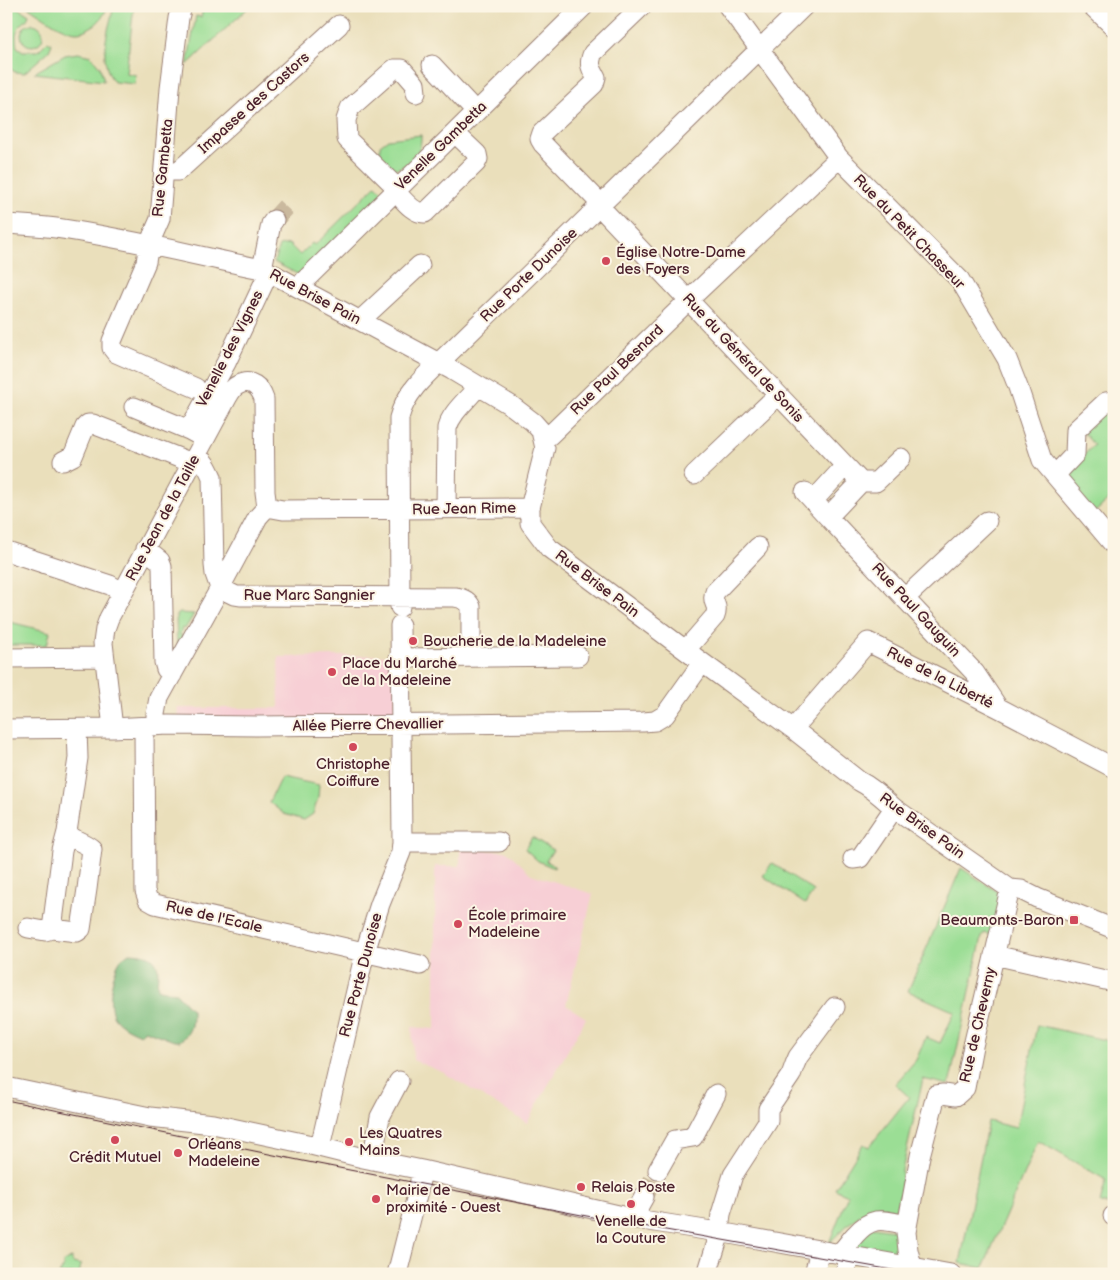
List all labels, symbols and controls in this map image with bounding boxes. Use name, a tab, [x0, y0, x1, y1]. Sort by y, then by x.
street label: Impasse des Castors	[194, 48, 314, 158]
street label: Venelle Gambetta	[391, 97, 491, 195]
street label: Rue Gambetta	[148, 118, 178, 218]
street label: Rue du Petit Chasseur	[849, 171, 969, 294]
street label: Rue Porte Dunoise	[476, 224, 582, 326]
place label: Église Notre-Dame des Foyers	[616, 243, 746, 279]
marker: Église Notre-Dame des Foyers	[600, 255, 612, 267]
street label: Rue Brise Pain	[266, 265, 364, 329]
street label: Venelle des Vignes	[192, 287, 268, 411]
street label: Rue du Général de Sonis	[678, 289, 808, 427]
street label: Rue Paul Besnard	[566, 321, 668, 419]
street label: Rue Jean de la Taille	[122, 451, 204, 584]
street label: Rue Jean Rime	[412, 499, 516, 519]
street label: Rue Brise Pain	[551, 546, 643, 622]
street label: Rue Paul Gauguin	[867, 559, 965, 661]
street label: Rue Marc Sangnier	[243, 586, 375, 605]
place label: Boucherie de la Madeleine	[423, 632, 606, 651]
marker: Boucherie de la Madeleine	[407, 635, 419, 647]
street label: Rue de la Liberté	[883, 643, 997, 713]
place label: Place du Marché de la Madeleine	[342, 654, 457, 690]
marker: Place du Marché de la Madeleine	[326, 666, 338, 678]
street label: Allée Pierre Chevallier	[292, 714, 444, 736]
marker: Christophe Coiffure	[347, 741, 359, 753]
place label: Christophe Coiffure	[316, 755, 390, 791]
street label: Rue Brise Pain	[876, 789, 968, 863]
street label: Rue de l'Ecale	[164, 897, 264, 937]
place label: École primaire Madeleine	[468, 906, 566, 942]
street label: Rue Porte Dunoise	[335, 911, 387, 1039]
place label: Beaumonts-Baron	[940, 911, 1064, 930]
marker: Beaumonts-Baron	[1068, 914, 1080, 926]
marker: École primaire Madeleine	[452, 918, 464, 930]
street label: Rue de Cheverny	[955, 965, 1001, 1085]
place label: Les Quatres Mains	[359, 1124, 443, 1160]
marker: Crédit Mutuel	[109, 1134, 121, 1146]
place label: Orléans Madeleine	[188, 1135, 260, 1171]
marker: Les Quatres Mains	[343, 1136, 355, 1148]
marker: Orléans Madeleine	[172, 1147, 184, 1159]
place label: Crédit Mutuel	[69, 1148, 161, 1167]
place label: Relais Poste	[591, 1178, 675, 1197]
place label: Mairie de proximité - Ouest	[386, 1181, 501, 1217]
marker: Relais Poste	[575, 1181, 587, 1193]
marker: Mairie de proximité - Ouest	[370, 1193, 382, 1205]
marker: Venelle de la Couture	[625, 1198, 637, 1210]
place label: Venelle de la Couture	[595, 1212, 667, 1248]

